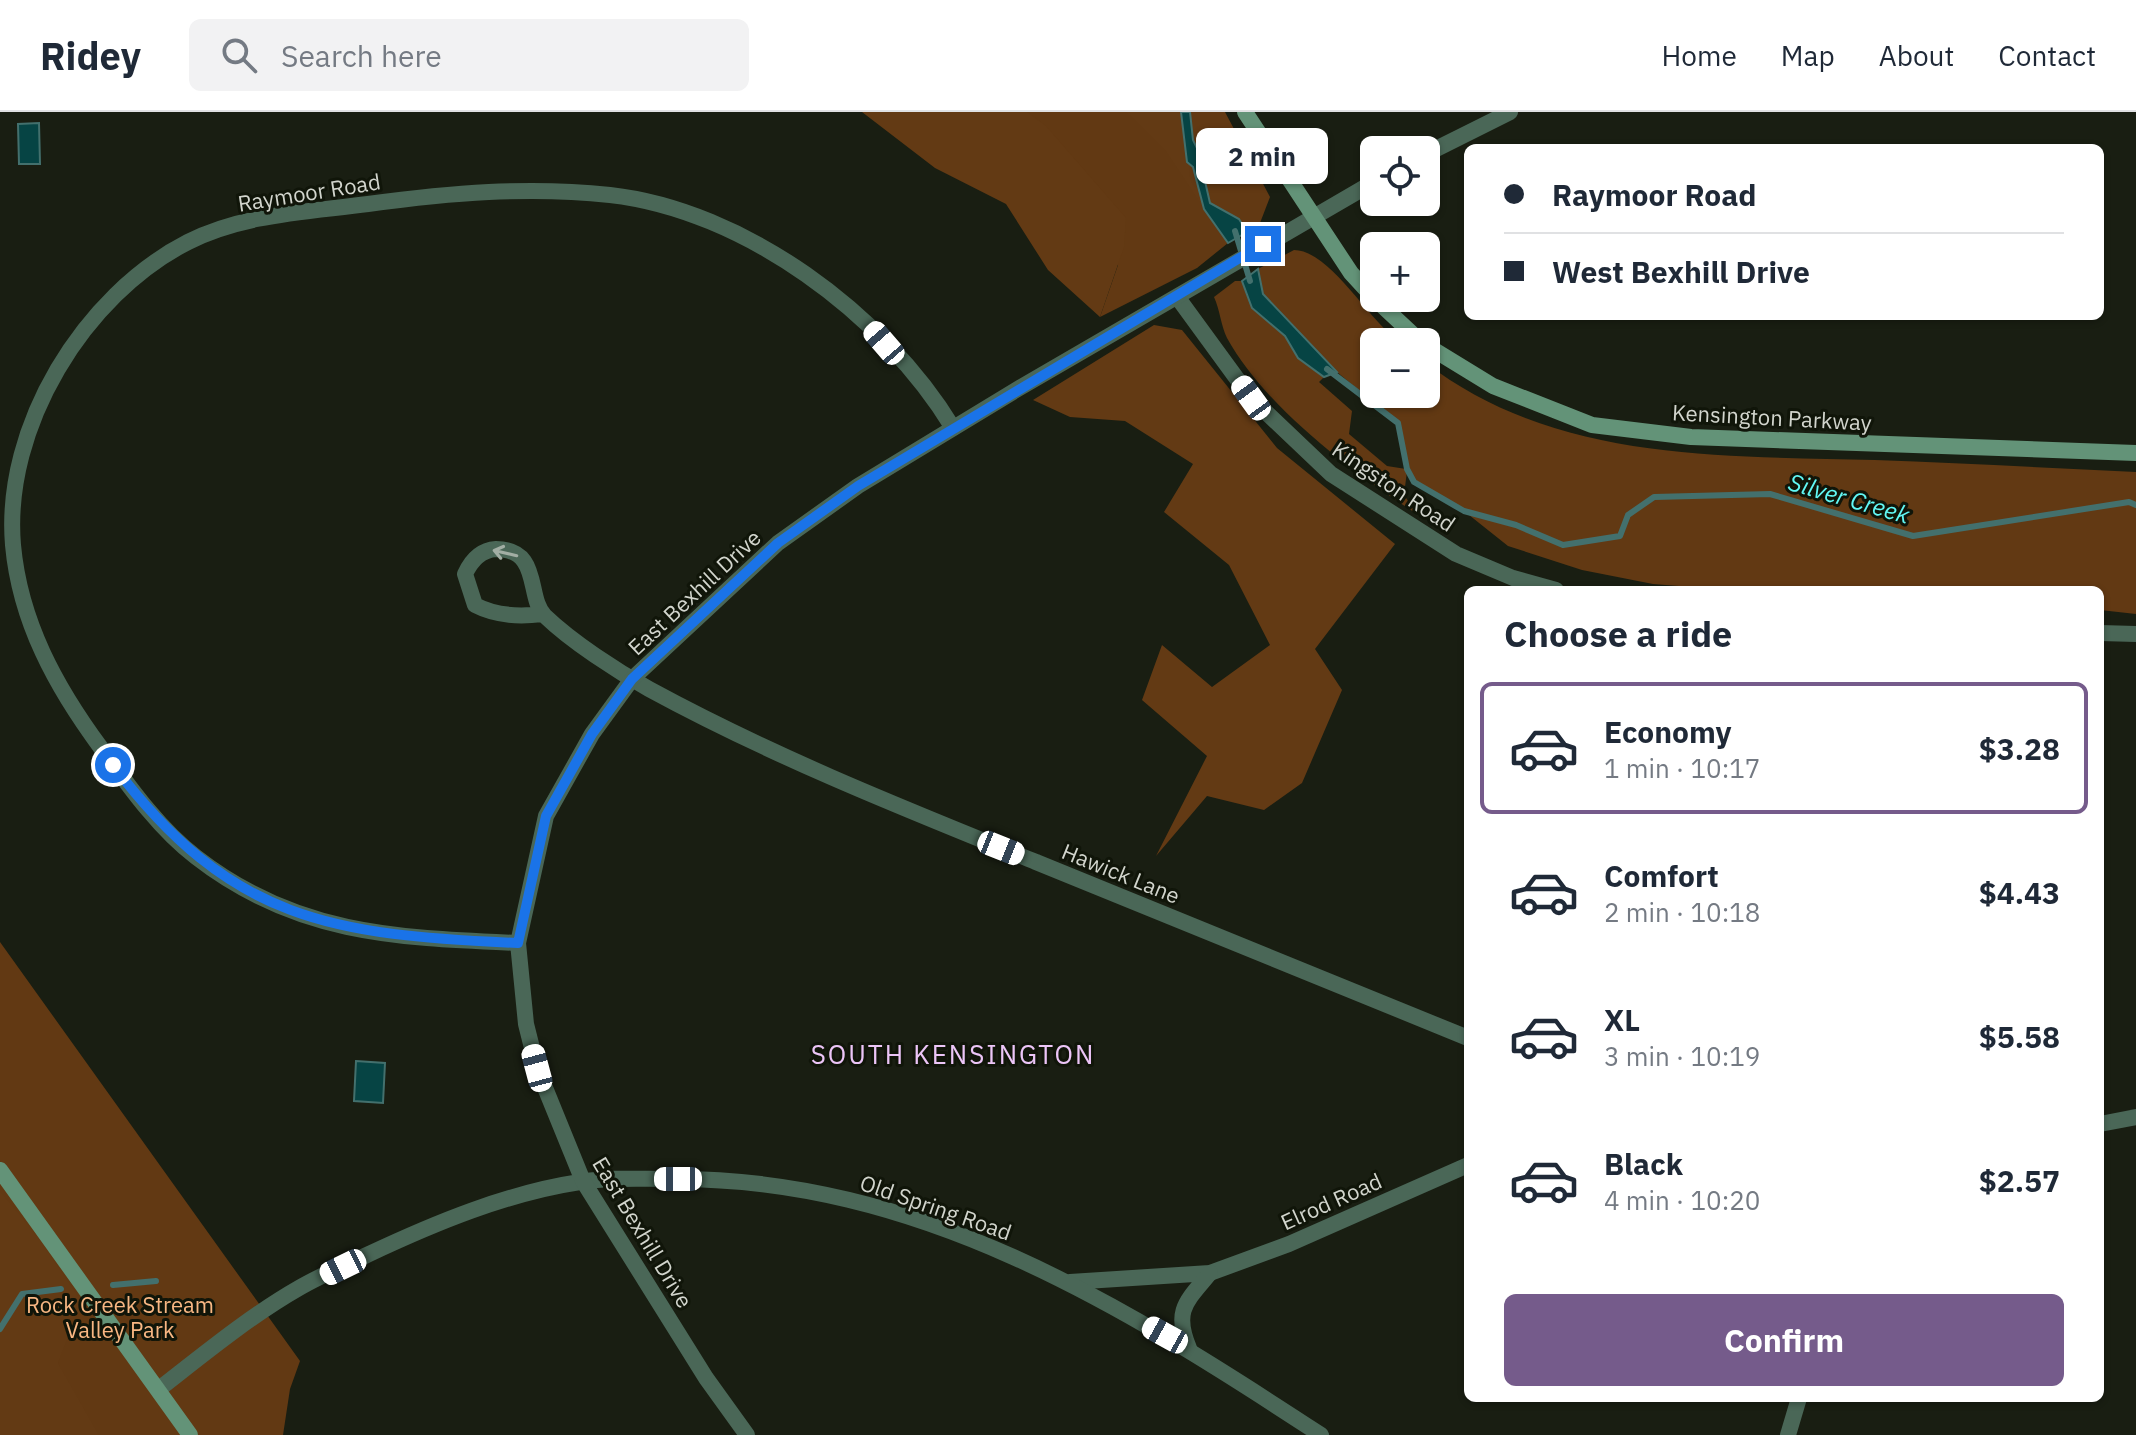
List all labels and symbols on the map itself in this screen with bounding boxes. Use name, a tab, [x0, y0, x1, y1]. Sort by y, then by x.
callout: 2 min	[1197, 128, 1329, 184]
street label: Raymoor Road	[236, 166, 382, 218]
route end	[1245, 226, 1281, 262]
car	[859, 317, 909, 369]
car	[1227, 372, 1275, 424]
street label: Kensington Parkway	[1671, 397, 1873, 437]
street label: Kingston Road	[1327, 434, 1461, 538]
water label: Silver Creek	[1785, 465, 1914, 531]
street label: East Bexhill Drive	[621, 523, 767, 661]
one-way arrow	[493, 545, 518, 560]
route start	[95, 747, 131, 783]
car	[974, 828, 1028, 868]
street label: Hawick Lane	[1058, 836, 1184, 910]
district label: SOUTH KENSINGTON	[811, 1037, 1095, 1071]
car	[519, 1042, 555, 1094]
street label: East Bexhill Drive	[586, 1151, 700, 1313]
street label: Elrod Road	[1276, 1166, 1386, 1236]
car	[654, 1167, 702, 1191]
street label: Old Spring Road	[856, 1167, 1016, 1247]
car	[316, 1246, 370, 1288]
park label: Rock Creek Stream Valley Park	[26, 1290, 214, 1344]
car	[1138, 1313, 1192, 1357]

